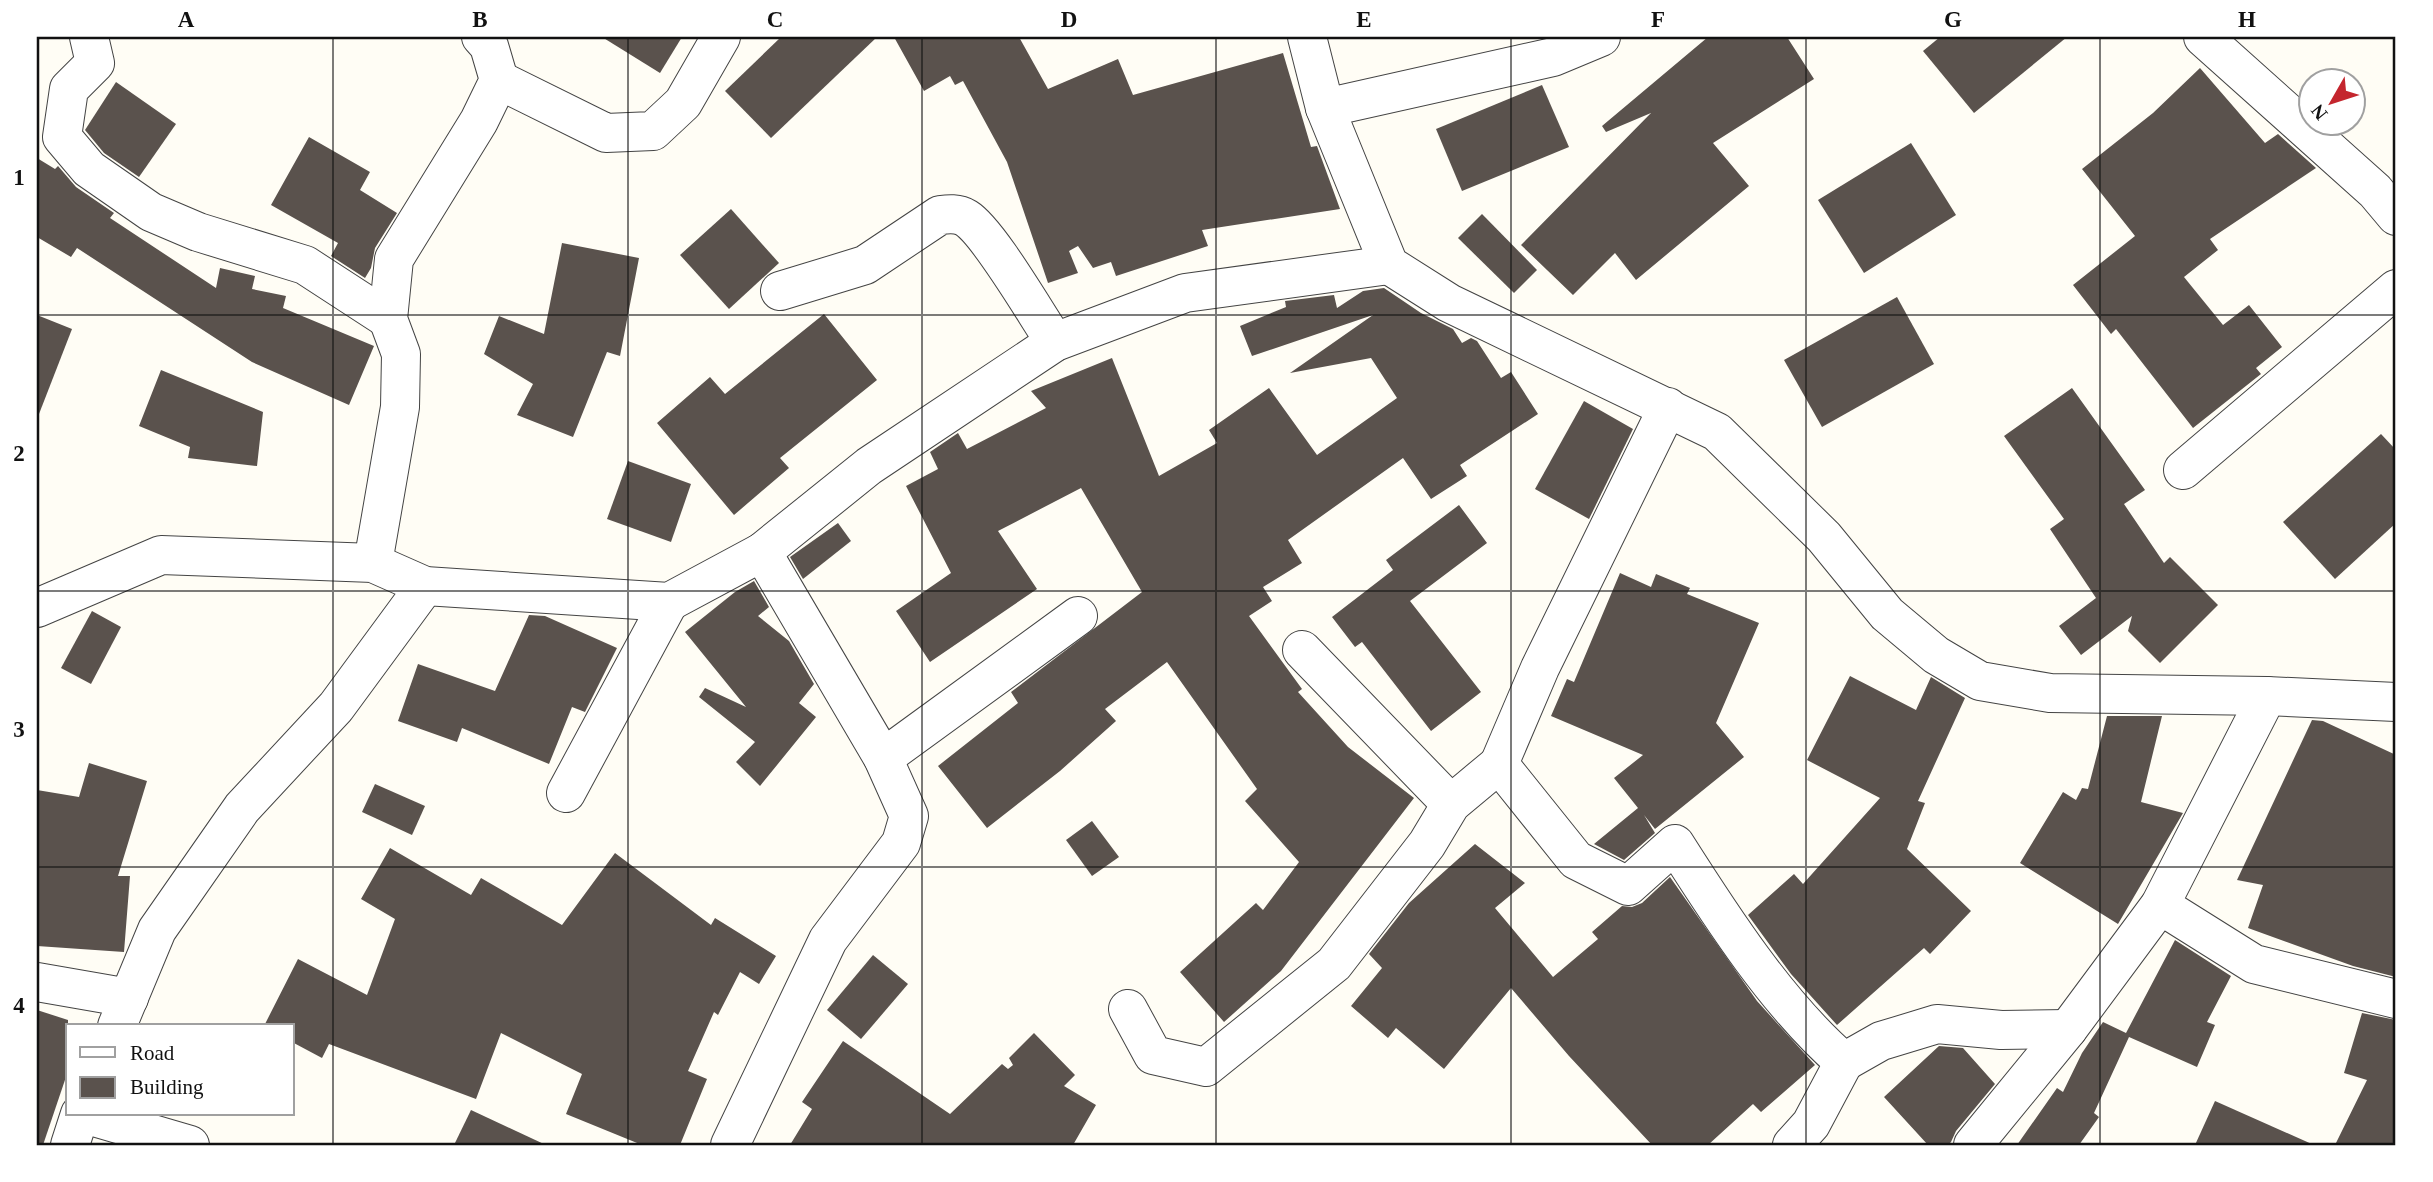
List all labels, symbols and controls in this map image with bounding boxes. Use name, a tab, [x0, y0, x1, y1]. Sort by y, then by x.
text: A	[178, 7, 195, 32]
text: B	[472, 7, 488, 32]
text: C	[767, 7, 783, 32]
text: D	[1061, 7, 1077, 32]
text: E	[1356, 7, 1372, 32]
text: F	[1651, 7, 1665, 32]
text: G	[1944, 7, 1962, 32]
text: H	[2238, 7, 2256, 32]
north arrow	[2296, 66, 2366, 136]
text: N	[2307, 100, 2332, 124]
text: 1	[13, 165, 25, 190]
text: 2	[13, 441, 25, 466]
text: 3	[13, 717, 25, 742]
text: 4	[13, 993, 25, 1018]
legend	[66, 1024, 294, 1116]
text: Road	[130, 1041, 175, 1065]
text: Building	[130, 1075, 204, 1099]

